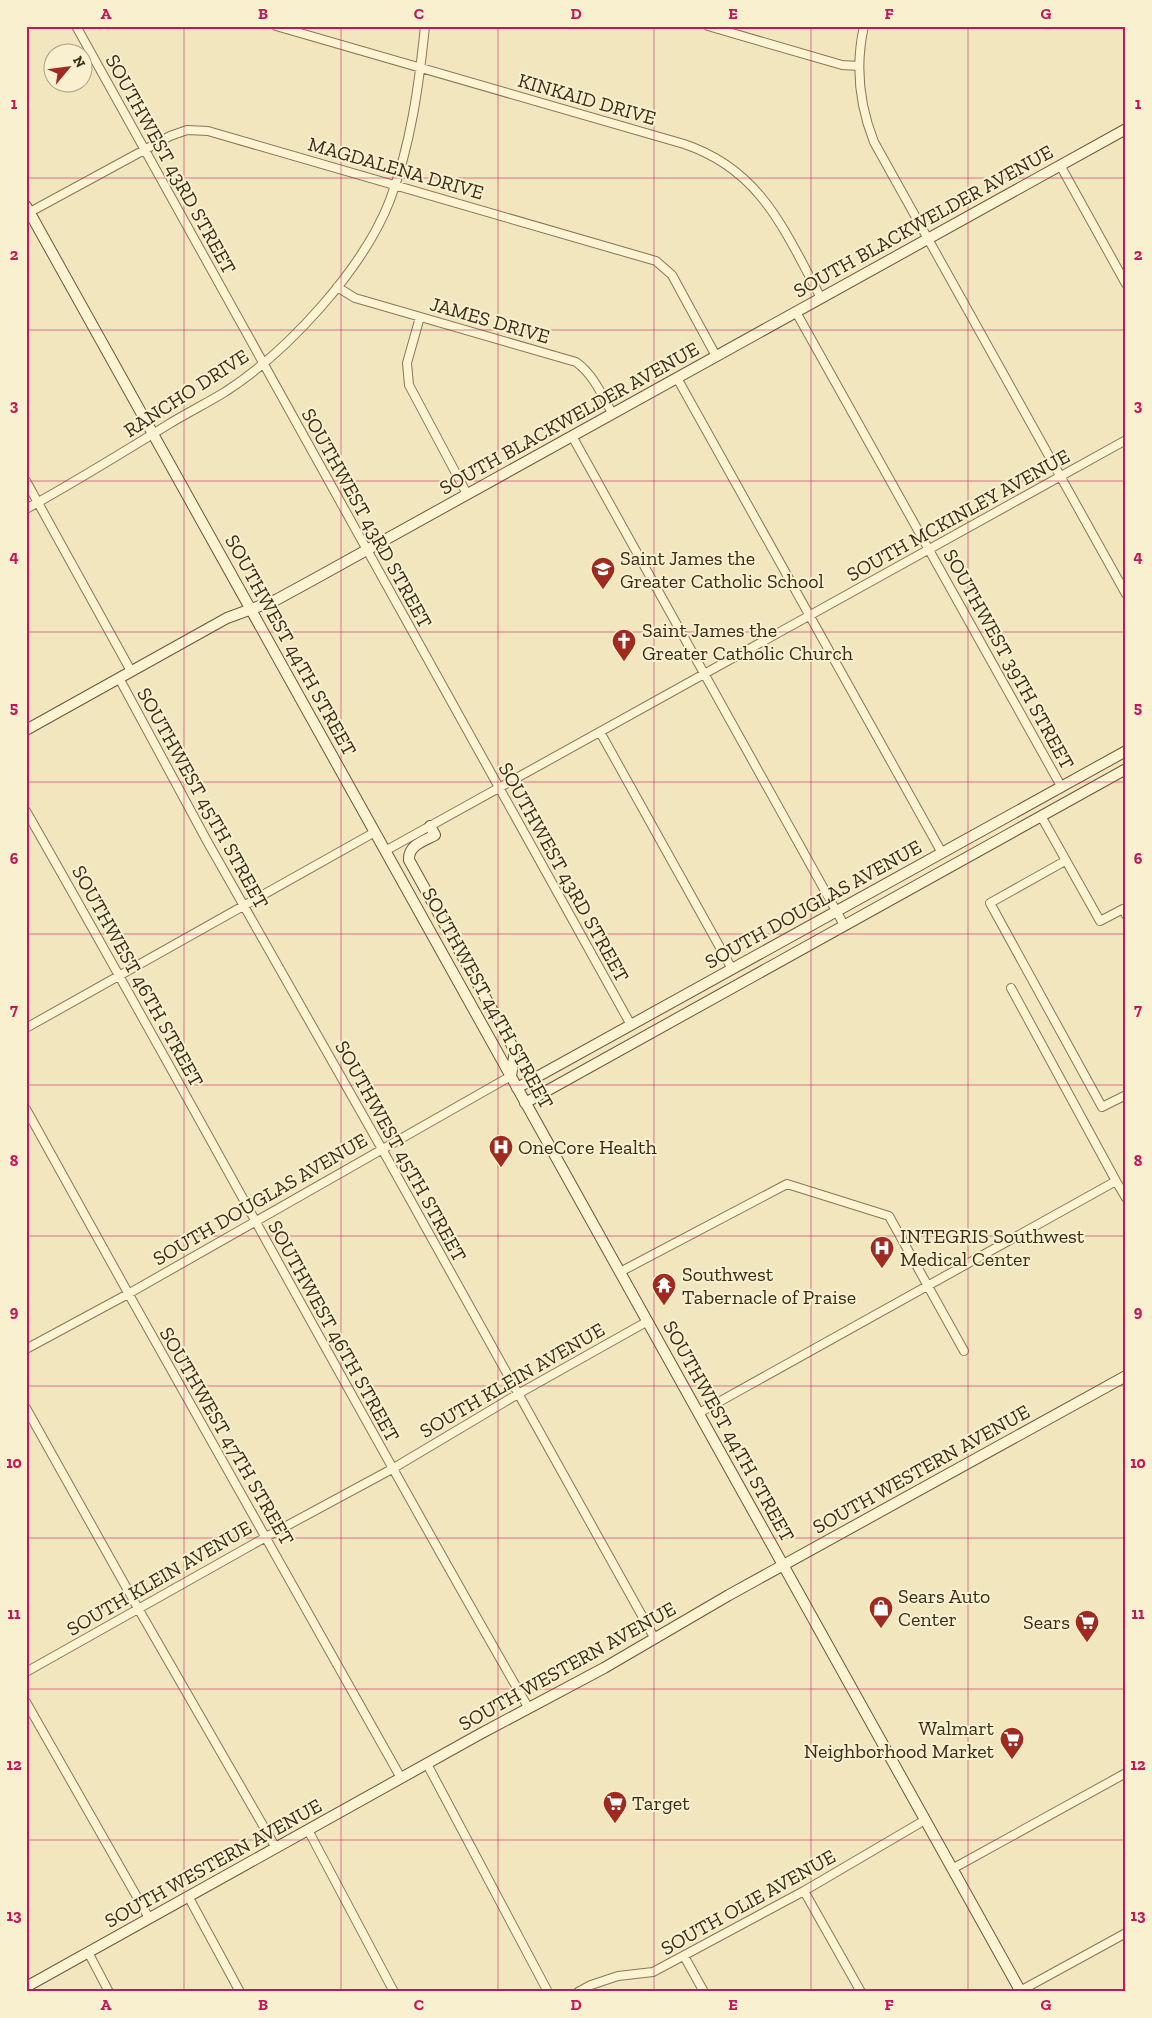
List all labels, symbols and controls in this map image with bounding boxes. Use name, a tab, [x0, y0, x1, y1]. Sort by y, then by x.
text: A	[101, 4, 112, 23]
text: B	[258, 4, 268, 23]
text: C	[414, 4, 424, 23]
text: D	[570, 4, 582, 23]
text: E	[728, 4, 738, 23]
text: F	[884, 4, 894, 23]
text: G	[1041, 4, 1052, 23]
north arrow	[42, 42, 92, 92]
street label: SOUTHWEST 43RD STREET	[101, 50, 241, 278]
text: N	[69, 53, 89, 71]
street label: KINKAID DRIVE	[515, 68, 659, 130]
text: 1	[11, 94, 18, 113]
text: 1	[1135, 94, 1142, 113]
street label: MAGDALENA DRIVE	[305, 131, 487, 205]
street label: SOUTH BLACKWELDER AVENUE	[789, 139, 1057, 303]
text: 2	[10, 245, 19, 264]
text: 2	[1134, 245, 1143, 264]
street label: JAMES DRIVE	[427, 291, 553, 349]
street label: SOUTH BLACKWELDER AVENUE	[435, 336, 703, 500]
street label: RANCHO DRIVE	[119, 344, 253, 442]
text: 3	[10, 396, 19, 415]
text: 3	[1134, 396, 1143, 415]
street label: SOUTHWEST 43RD STREET	[297, 404, 437, 632]
street label: SOUTH MCKINLEY AVENUE	[842, 444, 1074, 586]
street label: SOUTHWEST 44TH STREET	[220, 530, 362, 760]
street label: SOUTHWEST 39TH STREET	[938, 545, 1080, 773]
place label: Saint James the Greater Catholic School	[620, 546, 824, 593]
text: 4	[9, 547, 19, 566]
text: 4	[1133, 547, 1143, 566]
school or university icon: Saint James the Greater Catholic School	[590, 556, 616, 590]
place label: Saint James the Greater Catholic Church	[642, 618, 854, 665]
church icon: Saint James the Greater Catholic Church	[611, 628, 637, 662]
street label: SOUTHWEST 45TH STREET	[132, 683, 274, 913]
text: 5	[10, 698, 18, 717]
text: 5	[1134, 698, 1142, 717]
street label: SOUTHWEST 43RD STREET	[494, 758, 634, 986]
street label: SOUTH DOUGLAS AVENUE	[701, 834, 925, 974]
text: 6	[10, 849, 19, 868]
text: 6	[1134, 849, 1143, 868]
street label: SOUTHWEST 46TH STREET	[67, 861, 209, 1091]
street label: SOUTHWEST 44TH STREET	[417, 883, 559, 1113]
text: 7	[10, 1000, 18, 1019]
text: 7	[1134, 1000, 1142, 1019]
street label: SOUTHWEST 45TH STREET	[330, 1036, 472, 1266]
street label: SOUTH DOUGLAS AVENUE	[149, 1128, 371, 1270]
hospital icon: OneCore Health	[488, 1134, 514, 1168]
place label: OneCore Health	[518, 1135, 657, 1159]
text: 8	[10, 1151, 19, 1170]
text: 8	[1134, 1151, 1143, 1170]
street label: SOUTHWEST 46TH STREET	[263, 1216, 405, 1446]
place label: INTEGRIS Southwest Medical Center	[900, 1224, 1085, 1271]
hospital icon: INTEGRIS Southwest Medical Center	[869, 1235, 895, 1269]
place label: Southwest Tabernacle of Praise	[682, 1262, 856, 1309]
temple icon: Southwest Tabernacle of Praise	[651, 1272, 677, 1306]
text: 9	[10, 1302, 19, 1321]
text: 9	[1134, 1302, 1143, 1321]
street label: SOUTHWEST 44TH STREET	[658, 1316, 800, 1546]
street label: SOUTH KLEIN AVENUE	[415, 1317, 609, 1443]
street label: SOUTHWEST 47TH STREET	[155, 1323, 299, 1549]
street label: SOUTH WESTERN AVENUE	[808, 1399, 1034, 1539]
text: 10	[6, 1453, 22, 1472]
text: 10	[1130, 1453, 1146, 1472]
street label: SOUTH KLEIN AVENUE	[62, 1515, 256, 1641]
place label: Sears Auto Center	[898, 1584, 990, 1631]
shop icon: Sears Auto Center	[868, 1595, 894, 1629]
street label: SOUTH WESTERN AVENUE	[454, 1596, 680, 1736]
text: 11	[8, 1604, 21, 1623]
text: 11	[1132, 1604, 1145, 1623]
supermarket icon: Sears	[1074, 1609, 1100, 1643]
place label: Sears	[1023, 1610, 1070, 1634]
place label: Walmart Neighborhood Market	[804, 1716, 995, 1763]
supermarket icon: Walmart Neighborhood Market	[999, 1726, 1025, 1760]
text: 12	[6, 1755, 22, 1774]
text: 12	[1130, 1755, 1146, 1774]
supermarket icon: Target	[602, 1790, 628, 1824]
place label: Target	[632, 1791, 690, 1815]
street label: SOUTH WESTERN AVENUE	[100, 1793, 326, 1933]
street label: SOUTH OLIE AVENUE	[656, 1844, 840, 1960]
text: 13	[7, 1906, 22, 1925]
text: 13	[1131, 1906, 1146, 1925]
text: A	[101, 1995, 112, 2014]
text: B	[258, 1995, 268, 2014]
text: C	[414, 1995, 424, 2014]
text: D	[570, 1995, 582, 2014]
text: E	[728, 1995, 738, 2014]
text: F	[884, 1995, 894, 2014]
text: G	[1041, 1995, 1052, 2014]

